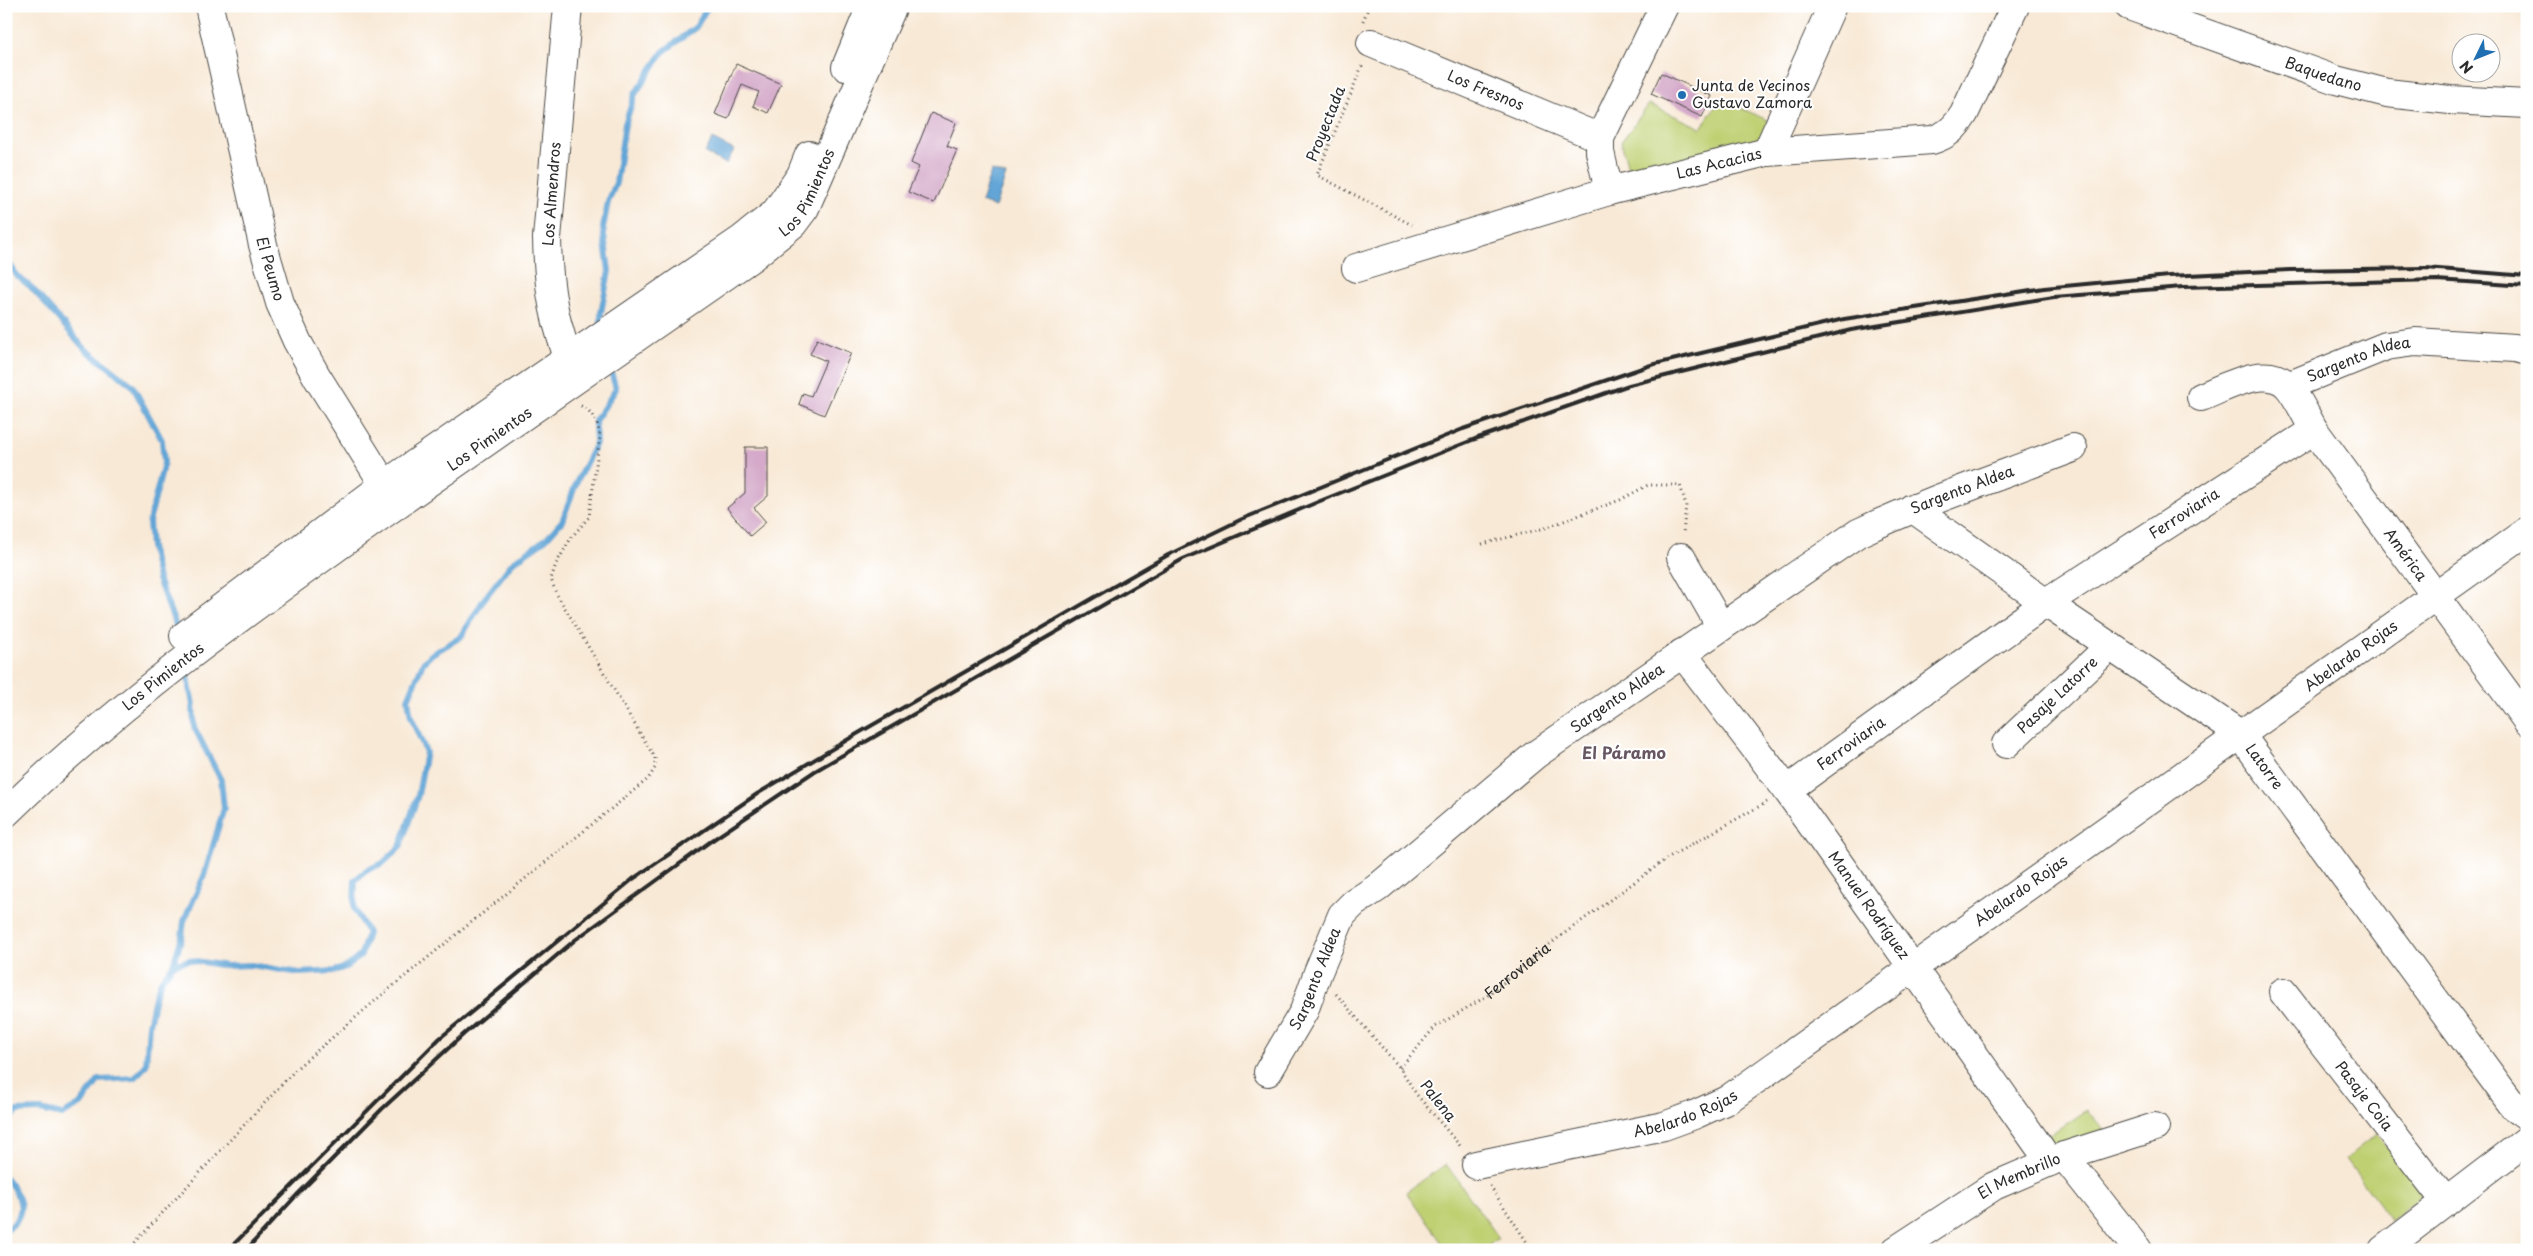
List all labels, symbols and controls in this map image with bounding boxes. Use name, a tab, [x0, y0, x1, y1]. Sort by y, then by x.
north arrow	[2450, 32, 2500, 82]
street label: Baquedano	[2282, 50, 2364, 96]
text: N	[2455, 56, 2478, 78]
street label: Los Fresnos	[1444, 63, 1528, 115]
place label: Junta de Vecinos Gustavo Zamora	[1692, 73, 1813, 113]
street label: Proyectada	[1299, 82, 1350, 165]
marker: Junta de Vecinos Gustavo Zamora	[1676, 89, 1688, 101]
street label: Los Almendros	[535, 141, 566, 247]
street label: Las Acacias	[1674, 141, 1764, 184]
street label: Los Pimientos	[773, 145, 839, 241]
street label: El Peumo	[251, 234, 292, 304]
street label: Sargento Aldea	[2303, 330, 2412, 387]
street label: Los Pimientos	[442, 400, 536, 476]
street label: Sargento Aldea	[1907, 458, 2017, 519]
street label: Ferroviaria	[2144, 481, 2223, 544]
street label: América	[2379, 523, 2434, 586]
street label: Abelardo Rojas	[2299, 614, 2402, 696]
street label: Los Pimientos	[116, 636, 208, 715]
street label: Pasaje Latorre	[2011, 650, 2102, 738]
street label: Sargento Aldea	[1565, 656, 1668, 738]
street label: Ferroviaria	[1811, 710, 1889, 775]
street label: Latorre	[2241, 738, 2290, 794]
district label: El Páramo	[1582, 740, 1666, 764]
street label: Manuel Rodríguez	[1824, 846, 1916, 963]
street label: Abelardo Rojas	[1969, 848, 2072, 931]
street label: Sargento Aldea	[1282, 923, 1346, 1034]
street label: Ferroviaria	[1479, 936, 1555, 1004]
street label: Pasaje Coia	[2331, 1055, 2400, 1136]
street label: Palena	[1415, 1074, 1463, 1126]
street label: Abelardo Rojas	[1631, 1083, 1741, 1142]
street label: El Membrillo	[1972, 1146, 2064, 1204]

